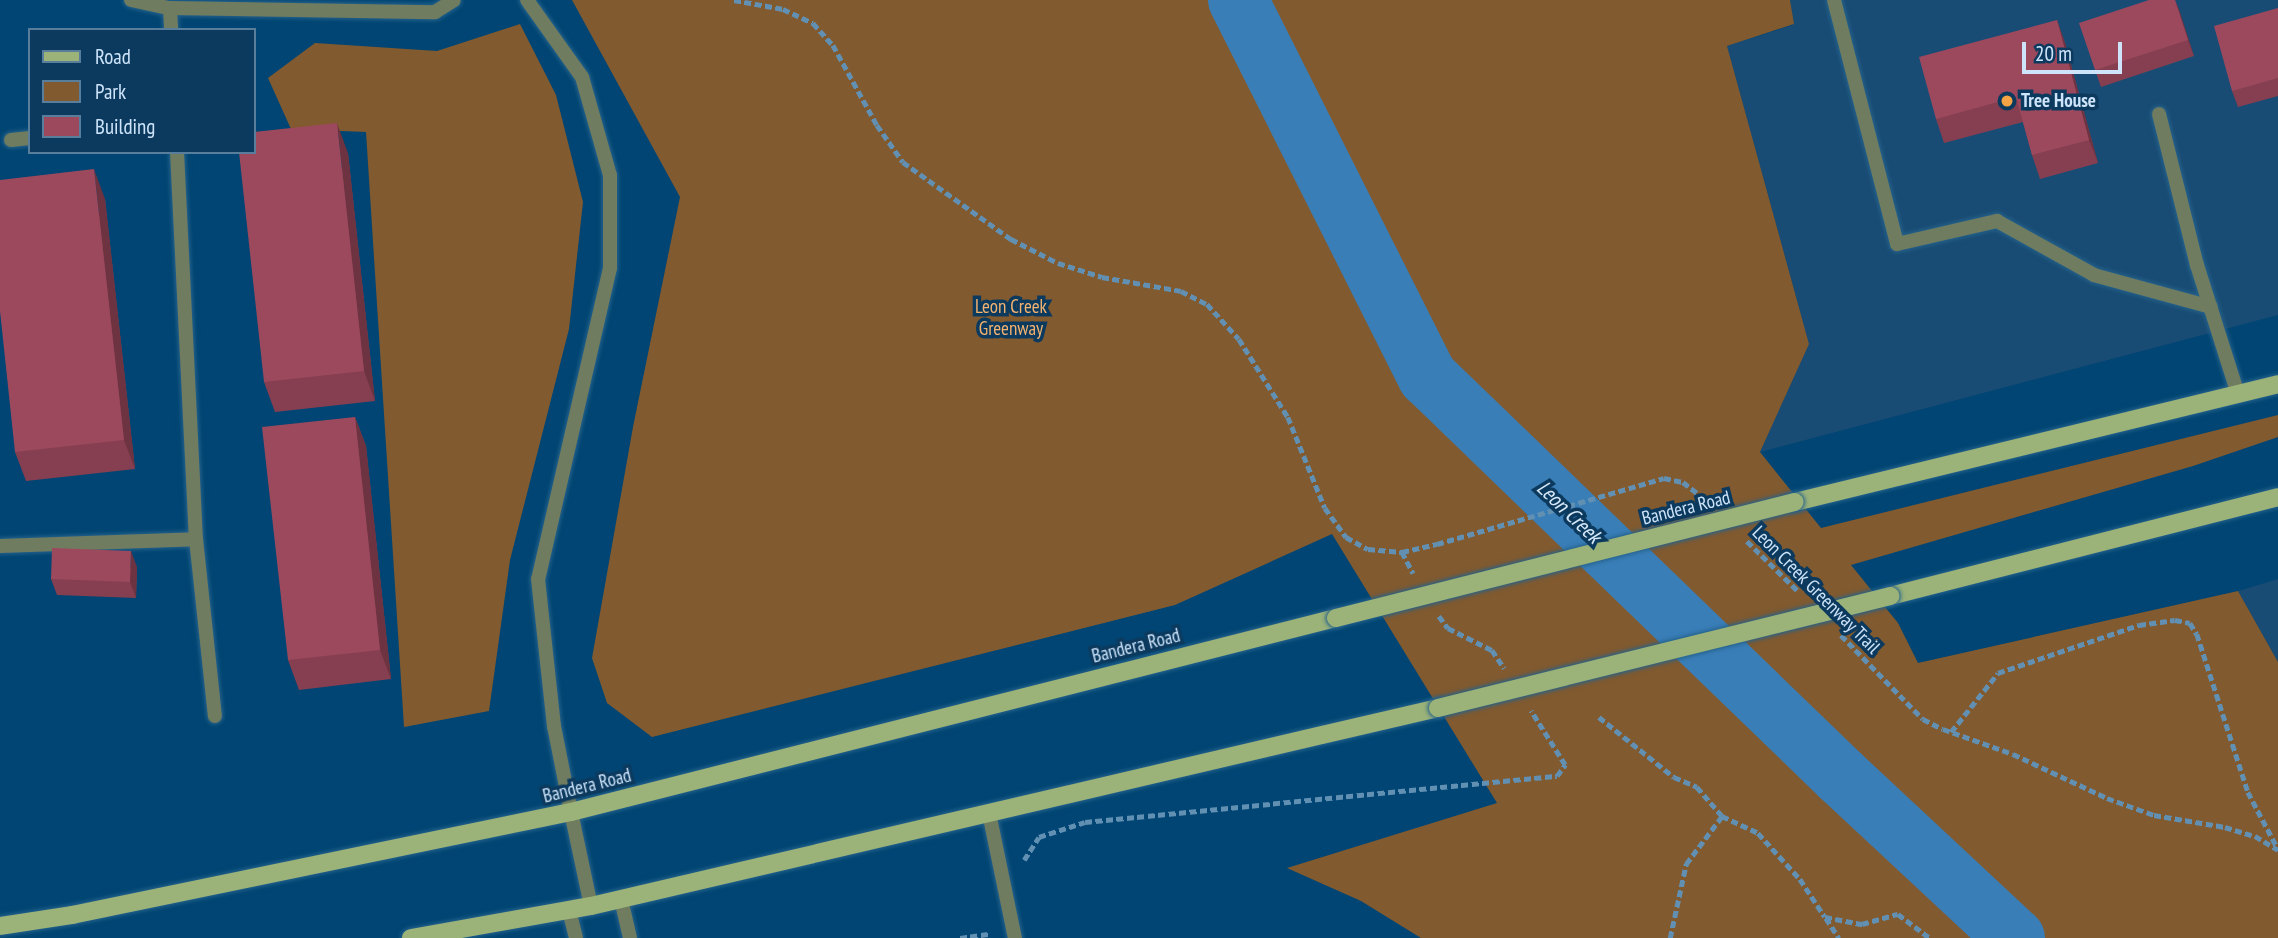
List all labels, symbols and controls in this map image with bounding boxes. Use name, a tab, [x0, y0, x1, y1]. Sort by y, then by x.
legend	[28, 28, 256, 154]
scale bar	[2026, 28, 2126, 72]
text: 20 m	[2035, 40, 2072, 67]
text: Road	[95, 43, 131, 70]
text: Park	[95, 78, 126, 105]
place label: Tree House	[2021, 90, 2096, 112]
marker: Tree House	[1999, 93, 2015, 109]
text: Building	[95, 113, 155, 140]
park label: Leon Creek Greenway	[975, 296, 1047, 340]
water label: Leon Creek	[1532, 475, 1606, 549]
street label: Bandera Road	[1639, 486, 1733, 530]
street label: Leon Creek Greenway Trail	[1747, 521, 1885, 659]
street label: Bandera Road	[1089, 624, 1183, 668]
street label: Bandera Road	[540, 764, 634, 808]

